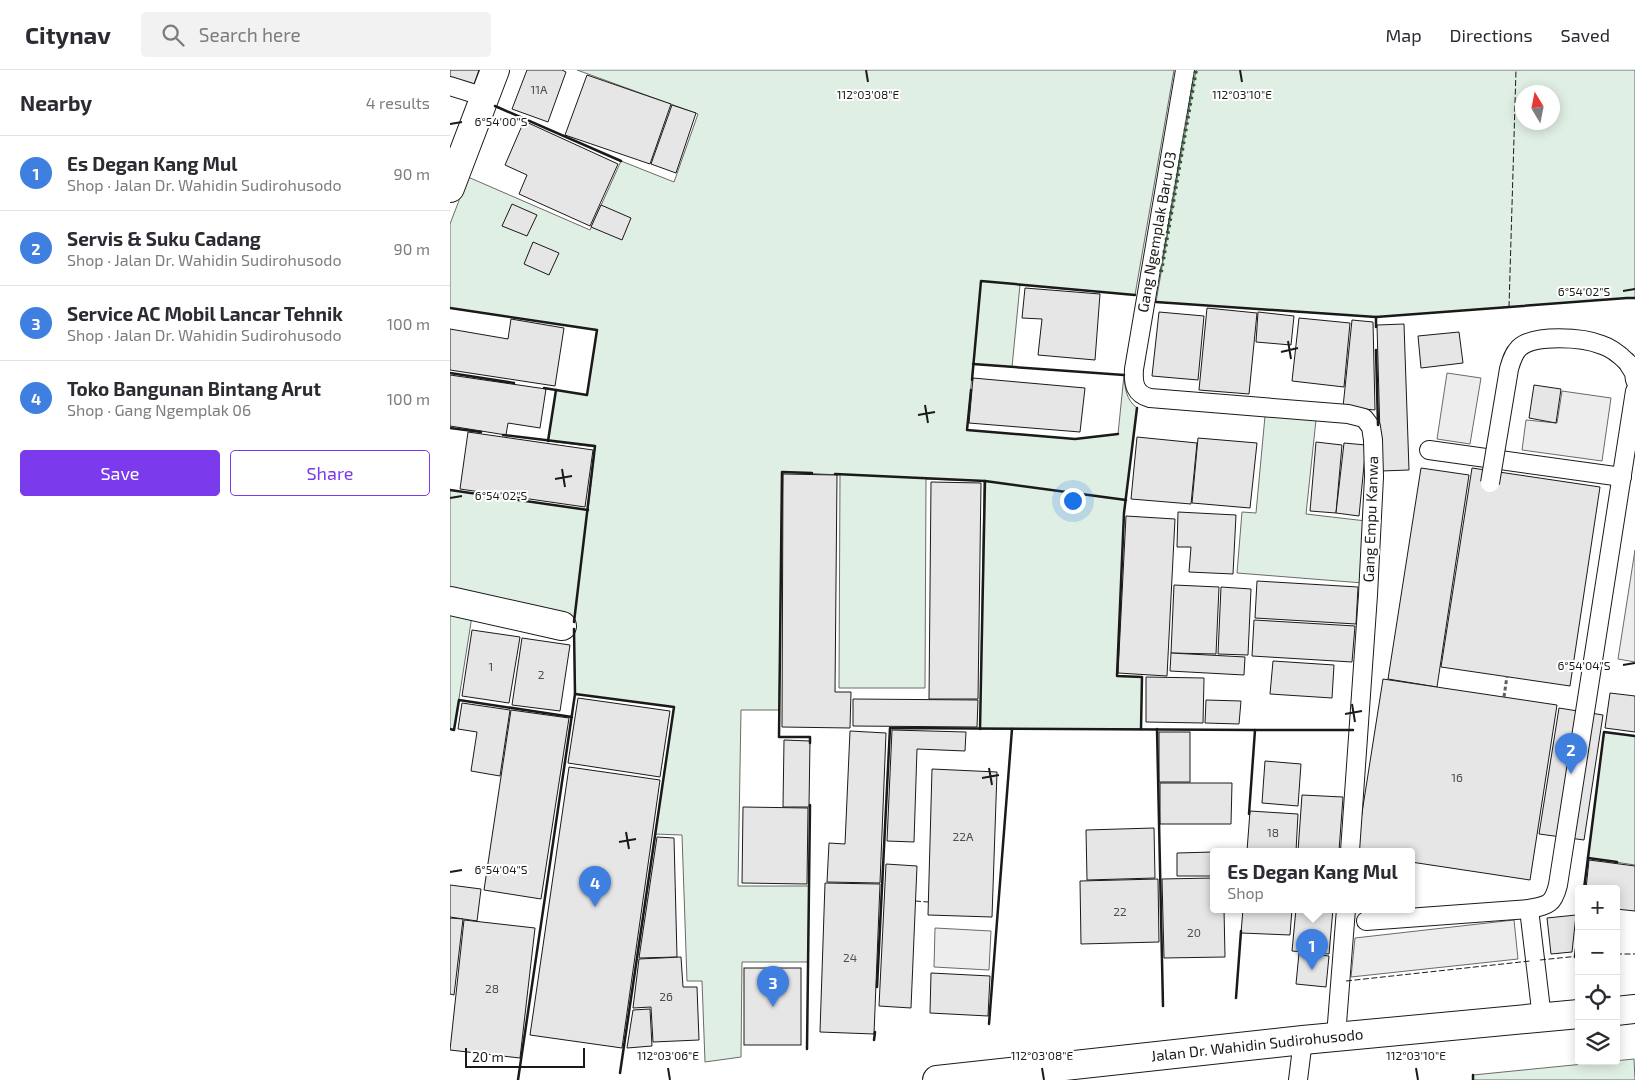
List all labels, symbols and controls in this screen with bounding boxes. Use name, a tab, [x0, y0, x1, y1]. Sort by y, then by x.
search box	[141, 12, 491, 57]
text: Citynav	[25, 20, 111, 49]
icon: search	[159, 21, 187, 49]
text: Search here	[199, 23, 301, 46]
text: Map	[1385, 24, 1422, 46]
text: Directions	[1450, 24, 1533, 46]
text: Saved	[1561, 24, 1610, 46]
house number: 11A	[530, 82, 548, 96]
north arrow	[1515, 85, 1560, 130]
text: 112°03'08"E	[837, 87, 900, 101]
text: 112°03'10"E	[1212, 87, 1272, 101]
text: Nearby	[20, 90, 92, 115]
text: 4 results	[366, 93, 430, 112]
text: 6°54'00"S	[475, 114, 528, 128]
street label: Gang Ngemplak Baru 03	[1133, 150, 1179, 314]
text: Es Degan Kang Mul	[67, 152, 238, 175]
text: 1	[33, 164, 39, 183]
text: 90 m	[394, 164, 430, 183]
text: Shop · Jalan Dr. Wahidin Sudirohusodo	[67, 175, 342, 194]
text: Servis & Suku Cadang	[67, 227, 261, 250]
text: 2	[31, 239, 41, 258]
text: 90 m	[394, 239, 430, 258]
text: Shop · Jalan Dr. Wahidin Sudirohusodo	[67, 250, 342, 269]
text: 6°54'02"S	[1558, 284, 1610, 298]
text: Service AC Mobil Lancar Tehnik	[67, 302, 343, 325]
text: 3	[31, 314, 41, 333]
text: 100 m	[387, 314, 430, 333]
text: Shop · Jalan Dr. Wahidin Sudirohusodo	[67, 325, 342, 344]
text: Toko Bangunan Bintang Arut	[67, 377, 321, 400]
text: 4	[31, 389, 41, 408]
text: 100 m	[387, 389, 430, 408]
text: Shop · Gang Ngemplak 06	[67, 400, 251, 419]
button: Save	[20, 450, 220, 496]
button: Share	[230, 450, 430, 496]
street label: Gang Empu Kanwa	[1359, 455, 1381, 583]
text: 6°54'02"S	[475, 488, 527, 502]
your location	[1060, 488, 1086, 514]
text: 6°54'04"S	[1557, 658, 1611, 672]
house number: 1	[489, 659, 493, 673]
house number: 2	[538, 667, 545, 681]
pin: 2	[1555, 733, 1587, 774]
house number: 16	[1451, 770, 1463, 784]
house number: 18	[1267, 825, 1279, 839]
house number: 22A	[953, 829, 974, 843]
popup	[1210, 848, 1415, 913]
text: Es Degan Kang Mul	[1227, 860, 1398, 883]
text: 6°54'04"S	[474, 862, 528, 876]
pin: 4	[579, 866, 611, 907]
text: Shop	[1227, 883, 1264, 902]
map controls	[1575, 885, 1620, 1065]
button: +	[1575, 885, 1620, 930]
house number: 22	[1113, 904, 1127, 918]
house number: 20	[1187, 925, 1201, 939]
pin: 1	[1296, 929, 1328, 970]
button: −	[1575, 930, 1620, 975]
house number: 24	[843, 950, 857, 964]
pin: 3	[757, 966, 789, 1007]
button: locate	[1575, 975, 1620, 1020]
house number: 28	[485, 981, 499, 995]
house number: 26	[659, 989, 673, 1003]
button: layers	[1575, 1020, 1620, 1065]
street label: Jalan Dr. Wahidin Sudirohusodo	[1150, 1024, 1364, 1065]
scale bar	[465, 1045, 585, 1068]
text: 20 m	[472, 1048, 504, 1065]
text: 112°03'06"E	[637, 1048, 699, 1062]
text: 112°03'08"E	[1011, 1048, 1074, 1062]
text: 112°03'10"E	[1386, 1048, 1446, 1062]

